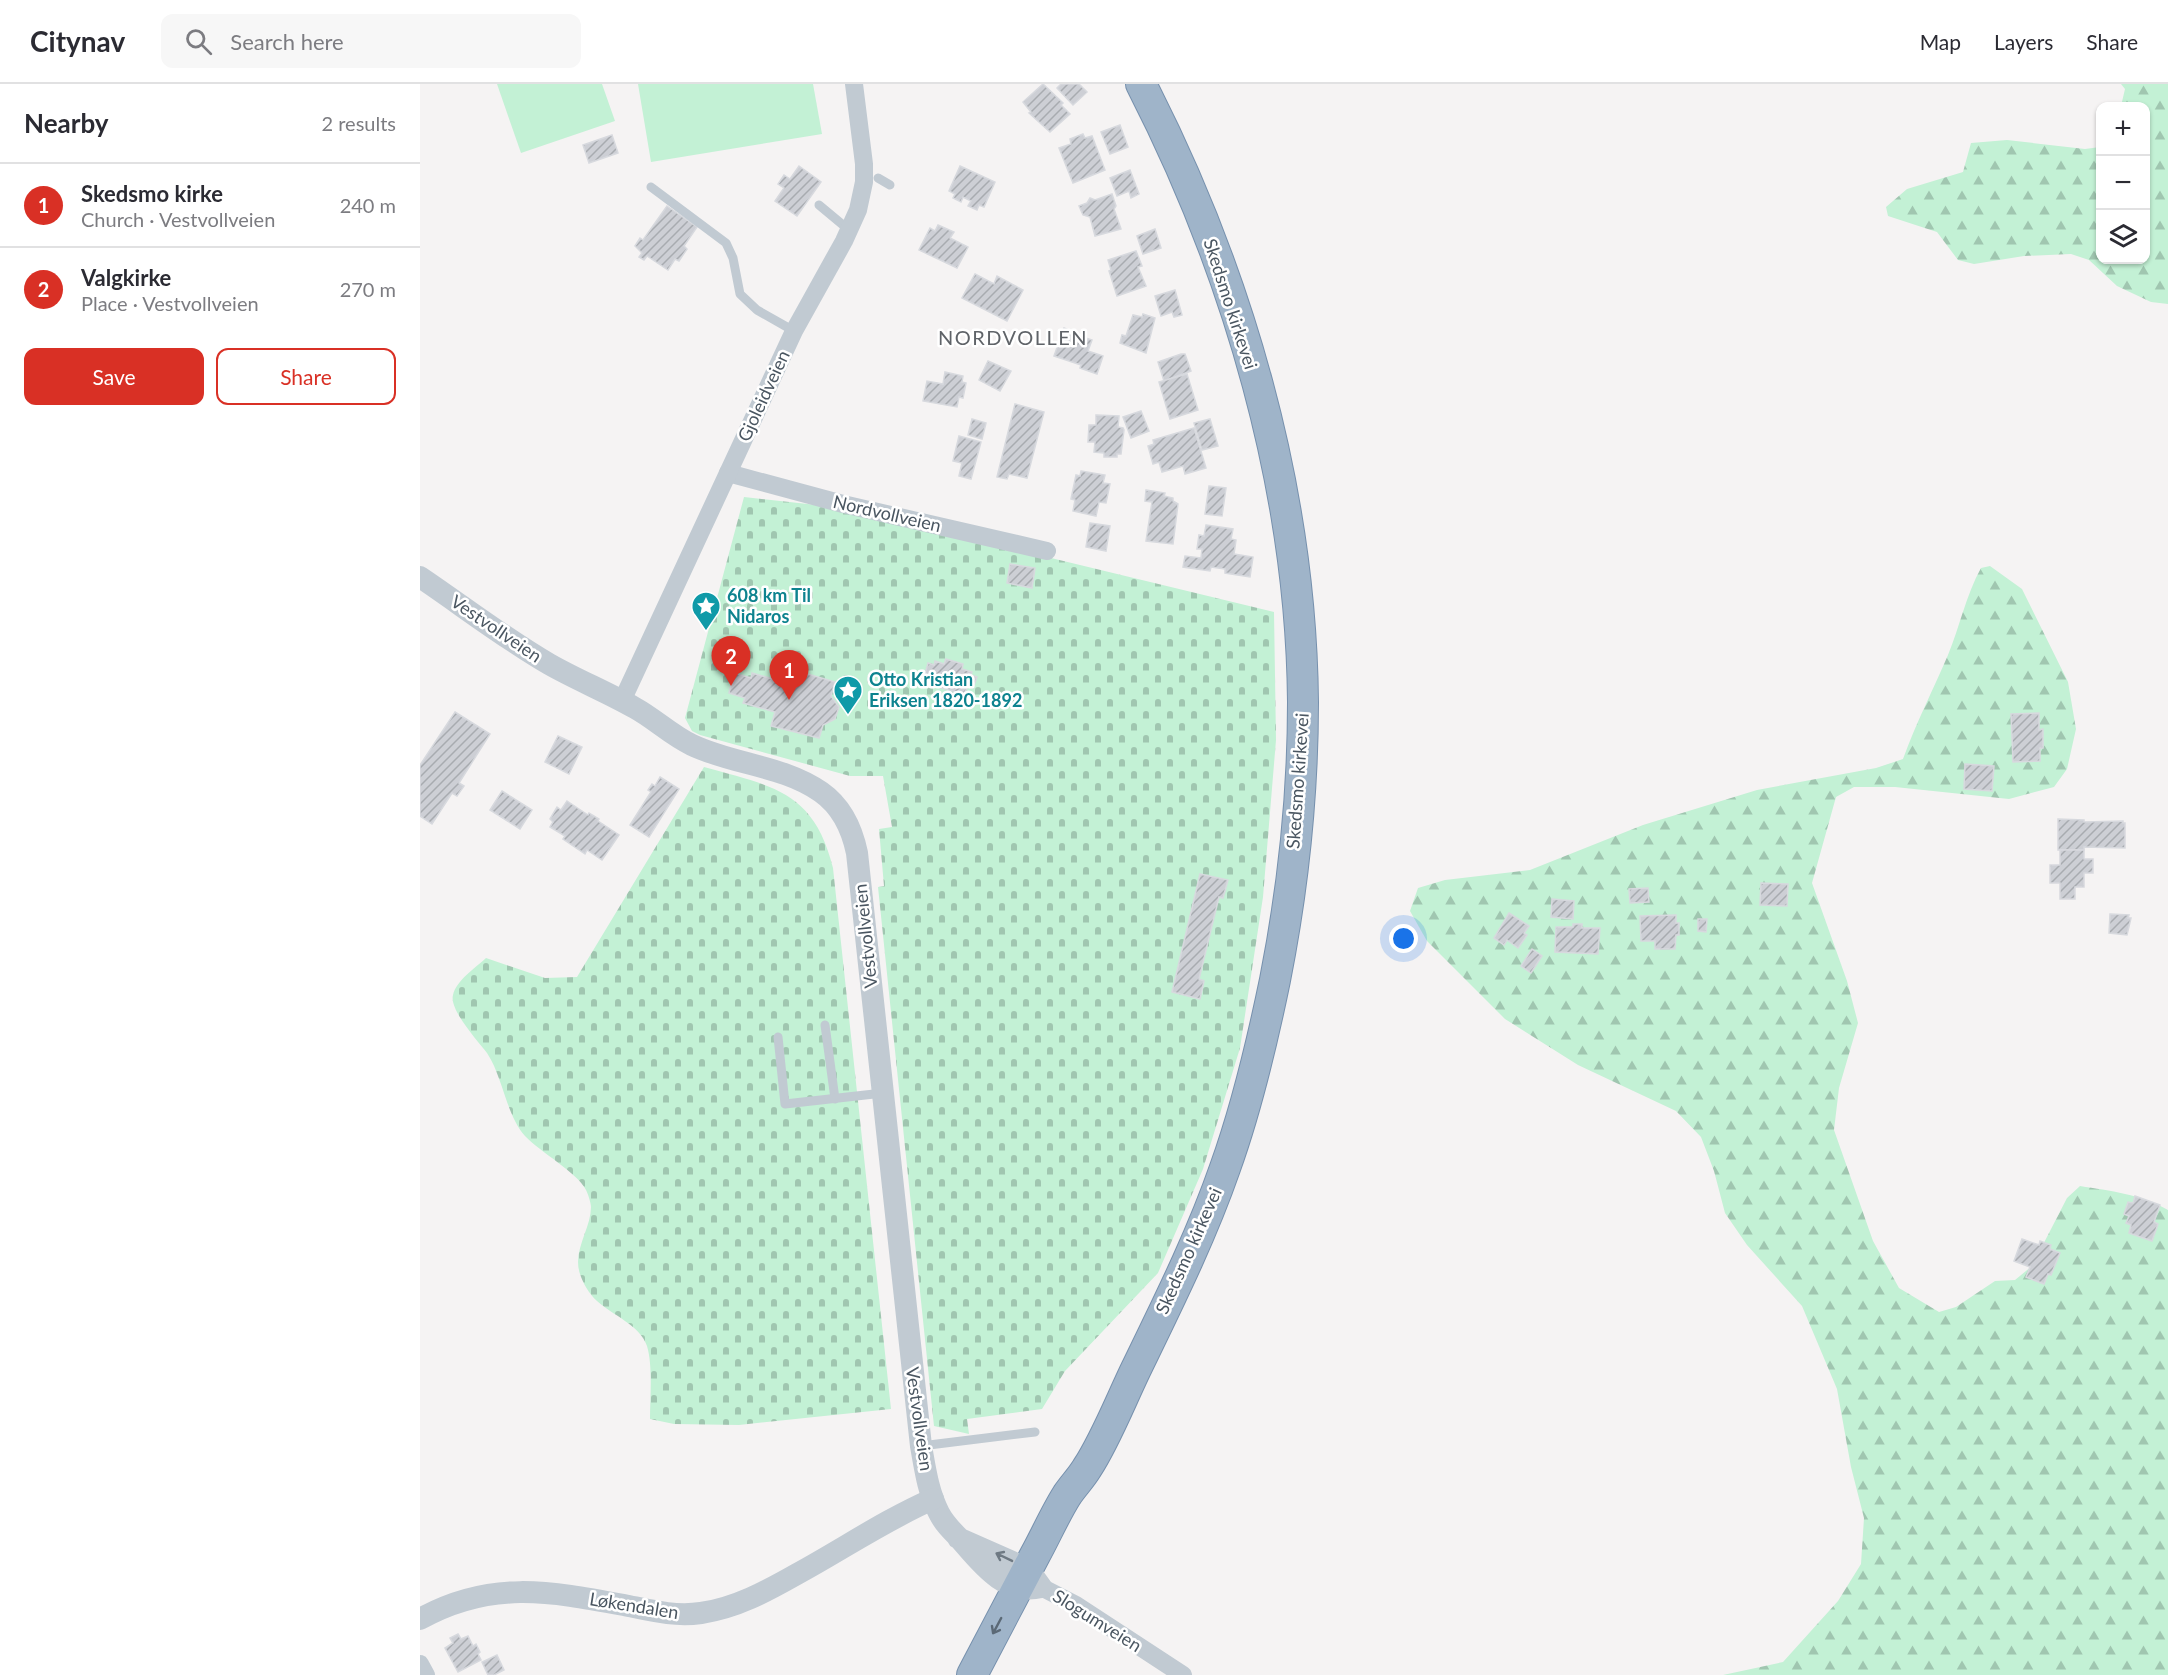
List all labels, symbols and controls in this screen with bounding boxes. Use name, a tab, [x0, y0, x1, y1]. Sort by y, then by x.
search box	[161, 14, 581, 68]
text: Citynav	[30, 24, 125, 58]
icon: search	[182, 25, 215, 58]
text: Search here	[230, 28, 344, 55]
text: Map	[1920, 29, 1961, 54]
text: Layers	[1994, 29, 2053, 54]
text: Share	[2086, 29, 2138, 54]
map controls	[2096, 102, 2150, 264]
button: +	[2096, 102, 2150, 156]
text: Nearby	[24, 107, 109, 139]
text: 2 results	[321, 111, 396, 135]
button: −	[2096, 156, 2150, 210]
text: Skedsmo kirke	[81, 180, 223, 207]
text: 1	[38, 193, 49, 217]
text: 240 m	[340, 193, 396, 217]
text: Church · Vestvollveien	[81, 207, 275, 231]
button: layers	[2096, 210, 2150, 264]
street label: Skedsmo kirkevei	[1199, 236, 1262, 372]
text: Valgkirke	[81, 264, 171, 291]
text: 2	[38, 277, 49, 301]
text: 270 m	[340, 277, 396, 301]
text: Place · Vestvollveien	[81, 291, 259, 315]
district label: NORDVOLLEN	[938, 325, 1088, 349]
street label: Gjoleidveien	[732, 346, 794, 445]
button: Save	[24, 348, 204, 405]
button: Share	[216, 348, 396, 405]
street label: Nordvollveien	[831, 490, 943, 536]
place label: 608 km Til Nidaros	[727, 584, 811, 627]
street label: Vestvollveien	[447, 590, 546, 667]
place icon: 608 km Til Nidaros	[690, 590, 722, 632]
pin: 2	[712, 636, 750, 686]
pin: 1	[770, 650, 808, 700]
place label: Otto Kristian Eriksen 1820-1892	[869, 668, 1022, 711]
place icon: Otto Kristian Eriksen 1820-1892	[832, 674, 864, 716]
street label: Skedsmo kirkevei	[1281, 712, 1313, 850]
street label: Vestvollveien	[849, 883, 881, 989]
your location	[1389, 924, 1418, 953]
street label: Skedsmo kirkevei	[1150, 1184, 1226, 1317]
street label: Vestvollveien	[902, 1365, 938, 1472]
one-way arrow	[995, 1550, 1013, 1562]
street label: Slogumveien	[1049, 1584, 1146, 1656]
street label: Løkendalen	[588, 1587, 680, 1623]
one-way arrow	[991, 1617, 1003, 1635]

